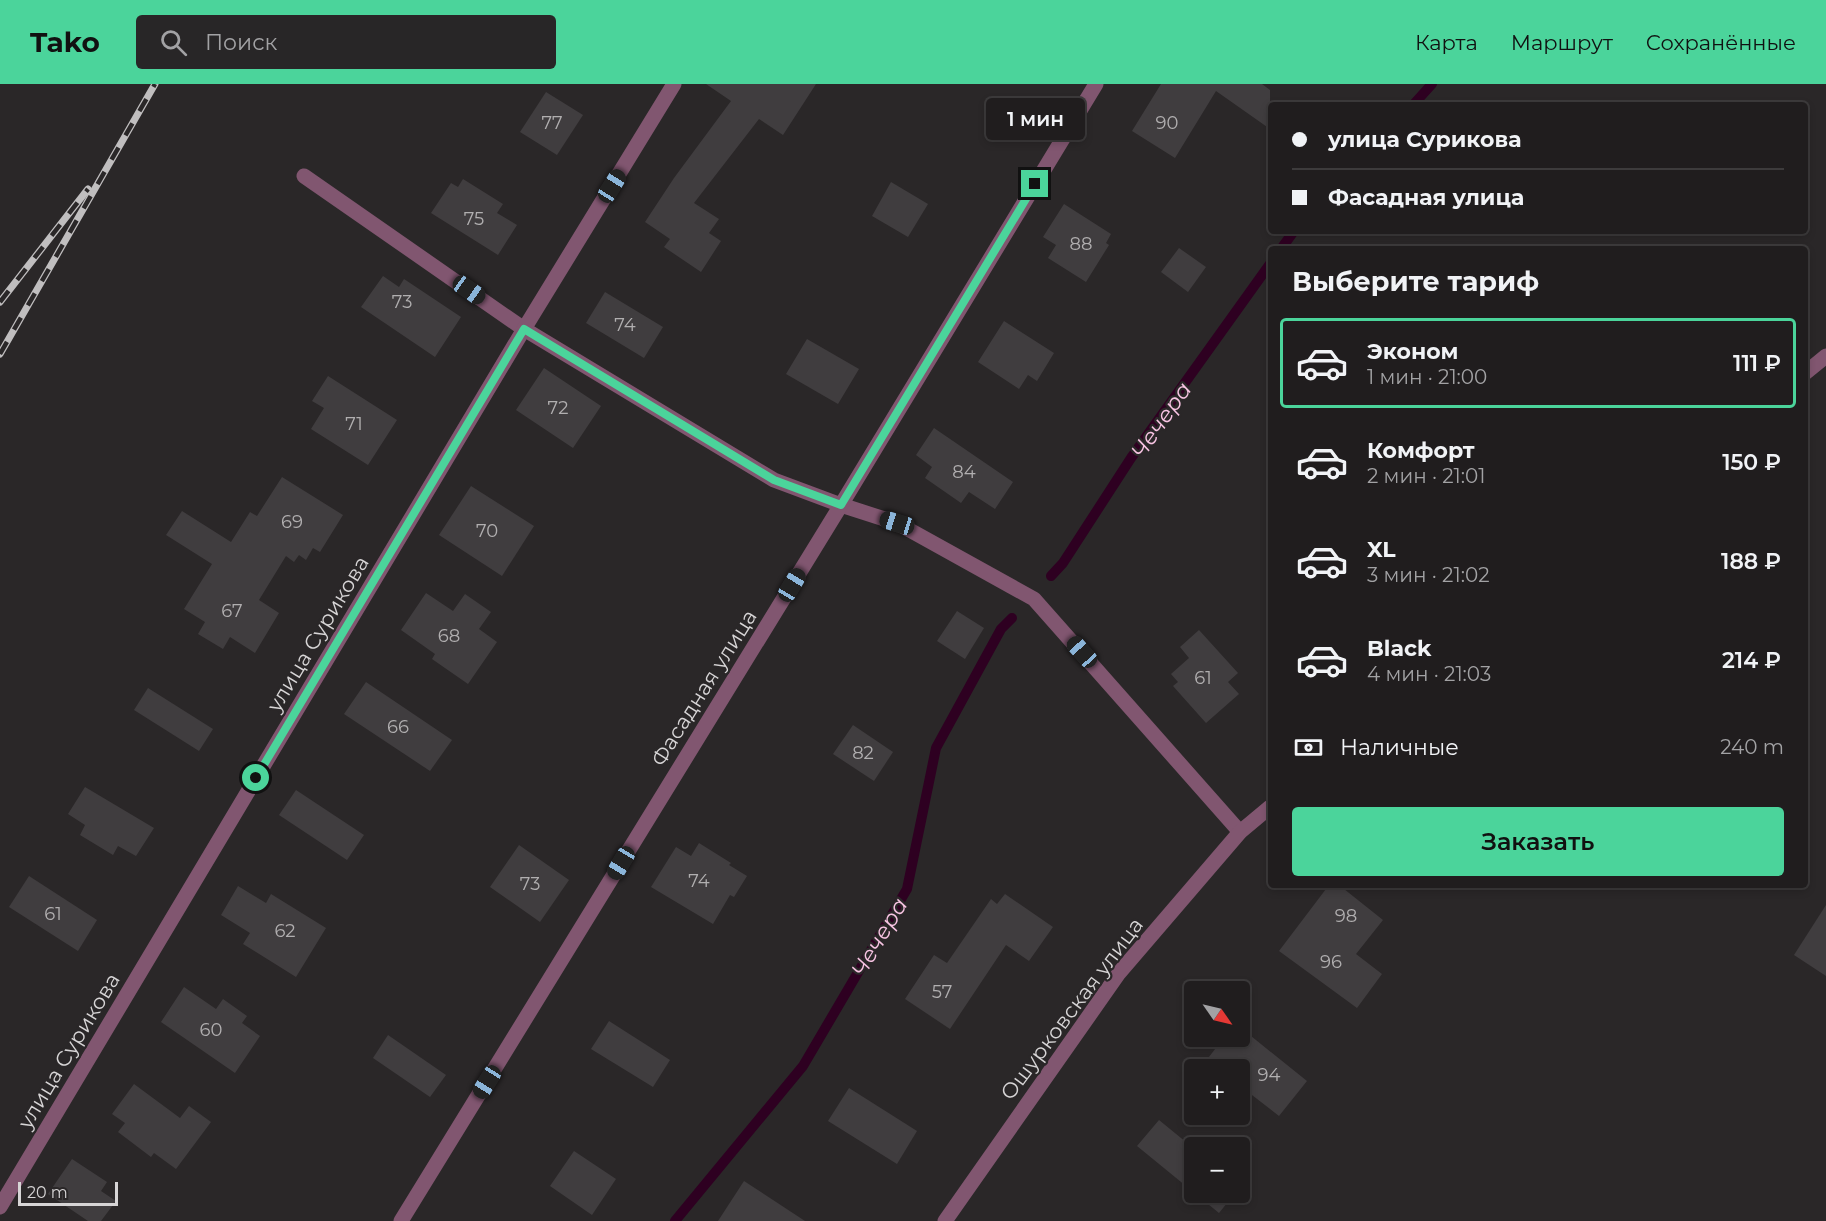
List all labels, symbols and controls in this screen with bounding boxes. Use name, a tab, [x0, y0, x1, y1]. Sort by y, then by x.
search box	[136, 15, 556, 69]
text: Tako	[30, 25, 100, 59]
icon: search	[157, 26, 190, 59]
text: Поиск	[205, 29, 277, 56]
text: Карта	[1415, 30, 1478, 55]
text: Маршрут	[1511, 30, 1613, 55]
text: Сохранённые	[1646, 30, 1796, 55]
callout: 1 мин	[986, 97, 1084, 139]
text: 1 мин	[1007, 107, 1064, 131]
house number: 77	[541, 112, 563, 134]
house number: 90	[1156, 112, 1178, 134]
text: улица Сурикова	[1328, 126, 1521, 153]
car	[595, 166, 629, 206]
route end	[1021, 170, 1048, 197]
text: Фасадная улица	[1328, 184, 1524, 211]
house number: 75	[464, 208, 484, 230]
house number: 88	[1070, 233, 1092, 255]
text: Выберите тариф	[1292, 265, 1539, 298]
car	[449, 272, 489, 308]
house number: 73	[392, 291, 412, 313]
house number: 74	[614, 314, 636, 336]
icon: car	[1295, 336, 1349, 390]
text: Эконом	[1367, 338, 1458, 365]
text: 111 ₽	[1733, 350, 1781, 377]
text: 1 мин · 21:00	[1367, 365, 1487, 389]
water label: Чечера	[1125, 377, 1197, 464]
house number: 72	[548, 397, 568, 419]
house number: 71	[345, 413, 363, 435]
icon: car	[1295, 435, 1349, 489]
text: Комфорт	[1367, 437, 1475, 464]
text: 150 ₽	[1722, 449, 1781, 476]
house number: 84	[952, 461, 976, 483]
text: 2 мин · 21:01	[1367, 464, 1485, 488]
car	[877, 509, 917, 537]
house number: 69	[281, 511, 303, 533]
house number: 70	[476, 520, 498, 542]
icon: car	[1295, 534, 1349, 588]
text: XL	[1367, 536, 1396, 563]
text: 188 ₽	[1721, 548, 1781, 575]
street label: улица Сурикова	[261, 551, 374, 717]
text: 3 мин · 21:02	[1367, 563, 1490, 587]
car	[775, 565, 809, 605]
house number: 67	[221, 600, 243, 622]
street label: Фасадная улица	[645, 605, 762, 770]
house number: 68	[438, 625, 460, 647]
car	[1063, 633, 1101, 671]
icon: car	[1295, 633, 1349, 687]
text: Black	[1367, 635, 1431, 662]
text: 214 ₽	[1722, 647, 1781, 674]
text: 4 мин · 21:03	[1367, 662, 1491, 686]
house number: 61	[1194, 667, 1212, 689]
house number: 66	[387, 716, 409, 738]
icon: cash	[1292, 731, 1325, 764]
text: Наличные	[1340, 734, 1459, 761]
text: 240 m	[1720, 735, 1784, 759]
house number: 82	[852, 742, 874, 764]
route start	[242, 764, 269, 791]
button: Заказать	[1292, 807, 1784, 876]
car	[604, 843, 638, 883]
house number: 74	[688, 870, 710, 892]
house number: 73	[520, 873, 540, 895]
water label: Чечера	[845, 893, 913, 981]
house number: 61	[44, 903, 62, 925]
house number: 98	[1335, 905, 1357, 927]
street label: Ошурковская улица	[995, 913, 1148, 1105]
house number: 62	[274, 920, 296, 942]
house number: 96	[1320, 951, 1342, 973]
street label: улица Сурикова	[12, 968, 125, 1134]
house number: 57	[932, 981, 952, 1003]
north arrow	[1184, 981, 1250, 1047]
map controls	[1184, 981, 1250, 1203]
house number: 60	[200, 1019, 222, 1041]
button: +	[1184, 1059, 1250, 1125]
car	[470, 1062, 504, 1102]
house number: 94	[1258, 1064, 1281, 1086]
button: −	[1184, 1137, 1250, 1203]
scale bar	[18, 1179, 118, 1206]
text: 20 m	[27, 1183, 68, 1202]

